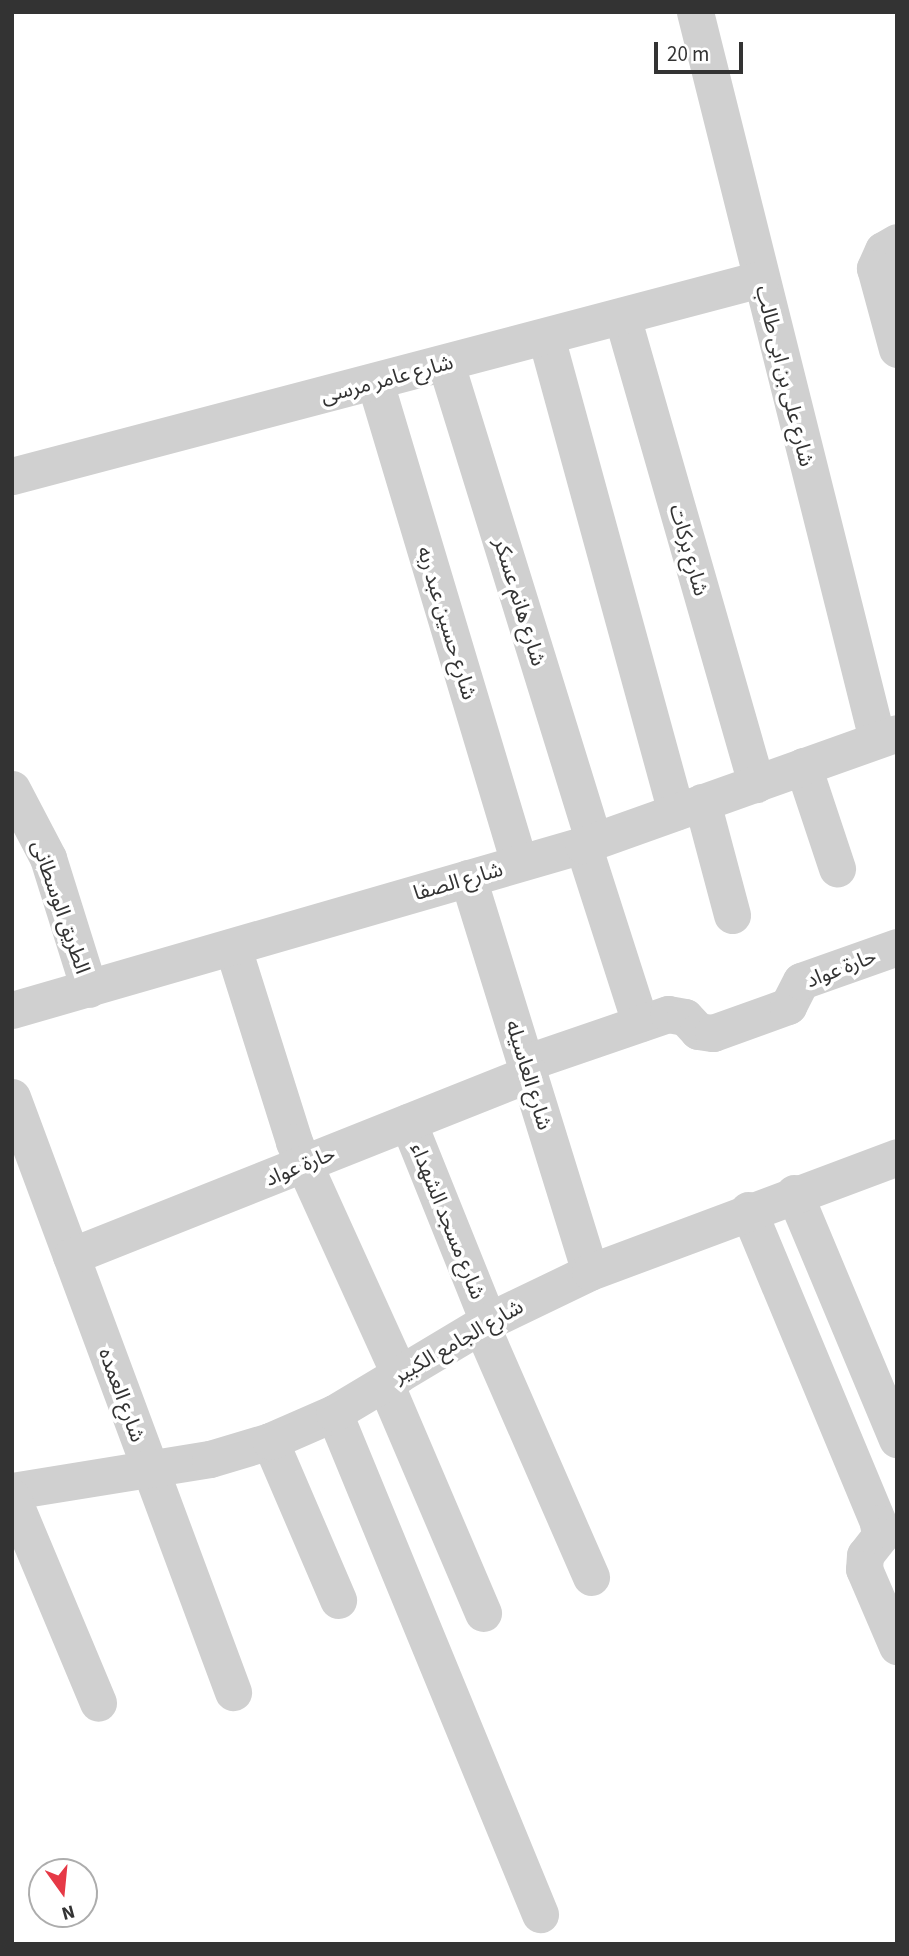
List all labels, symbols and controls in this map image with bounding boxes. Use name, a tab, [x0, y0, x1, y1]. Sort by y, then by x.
scale bar	[657, 28, 746, 72]
text: 20 m	[667, 39, 709, 69]
street label: شارع على بن ابى طالب	[750, 283, 820, 469]
street label: شارع عامر مرسى	[318, 349, 456, 409]
street label: شارع بركات	[664, 501, 714, 599]
street label: شارع هانم عسكر	[489, 535, 551, 669]
street label: شارع حسين عبد ربه	[412, 543, 482, 703]
street label: الطريق الوسطانى	[26, 837, 96, 977]
street label: شارع الصفا	[410, 856, 506, 906]
street label: حارة عواد	[802, 943, 880, 993]
street label: شارع العاسيله	[500, 1017, 558, 1133]
street label: شارع مسجد الشهداء	[405, 1139, 491, 1303]
street label: حارة عواد	[261, 1141, 339, 1191]
street label: شارع الجامع الكبير	[389, 1294, 527, 1388]
street label: شارع العمده	[93, 1344, 151, 1446]
north arrow	[28, 1858, 98, 1928]
text: N	[58, 1897, 78, 1927]

